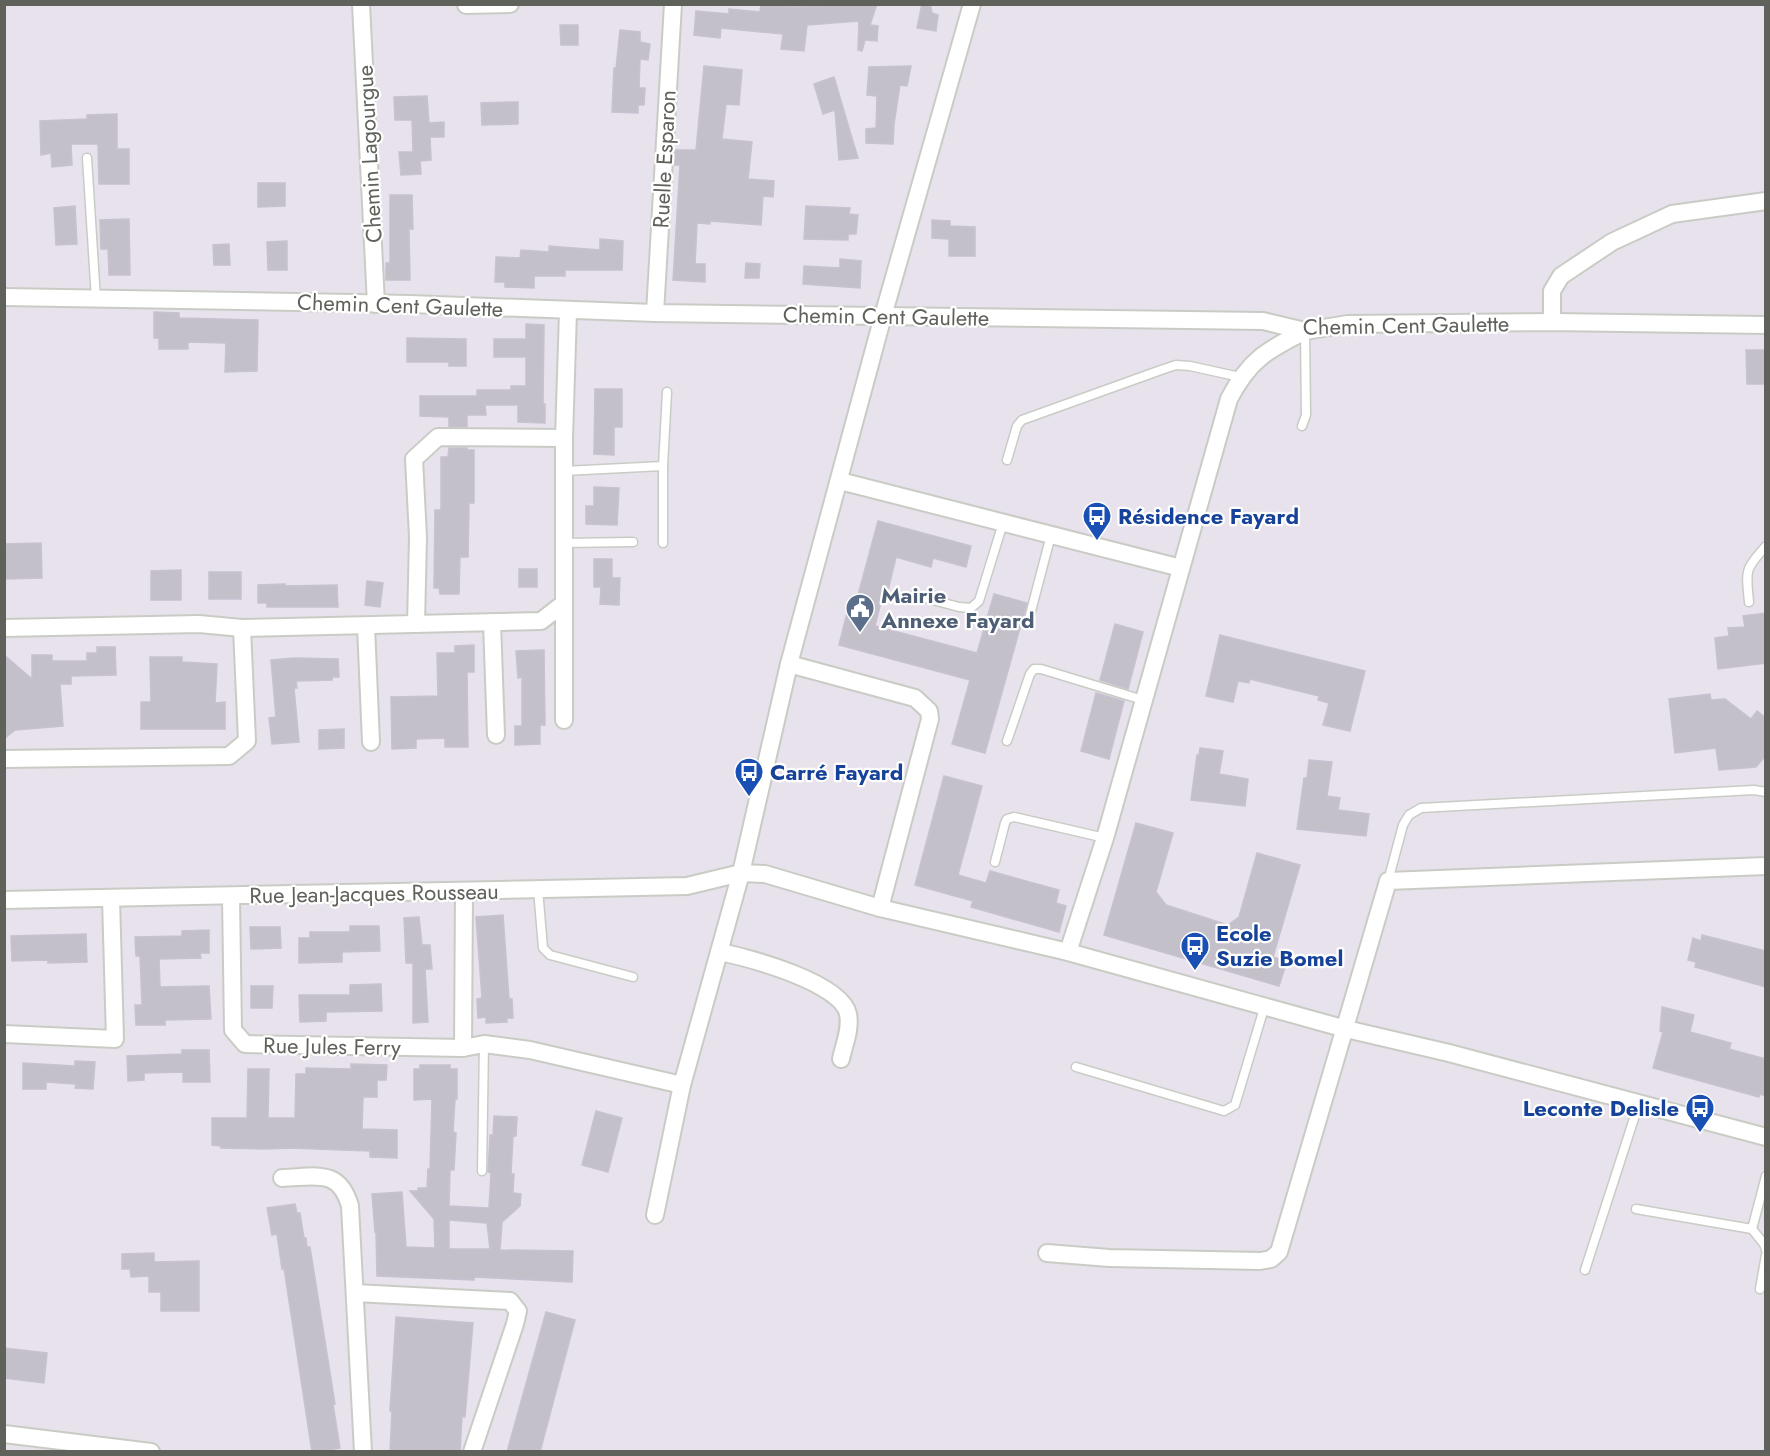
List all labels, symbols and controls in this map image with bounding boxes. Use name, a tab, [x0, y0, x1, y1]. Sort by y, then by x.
street label: Chemin Lagourgue	[348, 64, 390, 244]
street label: Ruelle Esparon	[644, 89, 684, 229]
street label: Chemin Cent Gaulette	[296, 285, 504, 325]
street label: Chemin Cent Gaulette	[783, 298, 989, 334]
street label: Chemin Cent Gaulette	[1303, 307, 1509, 343]
bus stop icon: Résidence Fayard	[1081, 500, 1113, 542]
place label: Résidence Fayard	[1118, 500, 1299, 532]
place label: Mairie Annexe Fayard	[880, 579, 1035, 636]
public building icon: Mairie Annexe Fayard	[844, 592, 876, 634]
bus stop icon: Carré Fayard	[733, 756, 765, 798]
place label: Carré Fayard	[770, 756, 903, 788]
street label: Rue Jean-Jacques Rousseau	[249, 875, 499, 911]
place label: Ecole Suzie Bomel	[1216, 917, 1343, 974]
bus stop icon: Ecole Suzie Bomel	[1179, 930, 1211, 972]
street label: Rue Jules Ferry	[263, 1029, 401, 1063]
place label: Leconte Delisle	[1523, 1092, 1679, 1124]
bus stop icon: Leconte Delisle	[1684, 1092, 1716, 1134]

